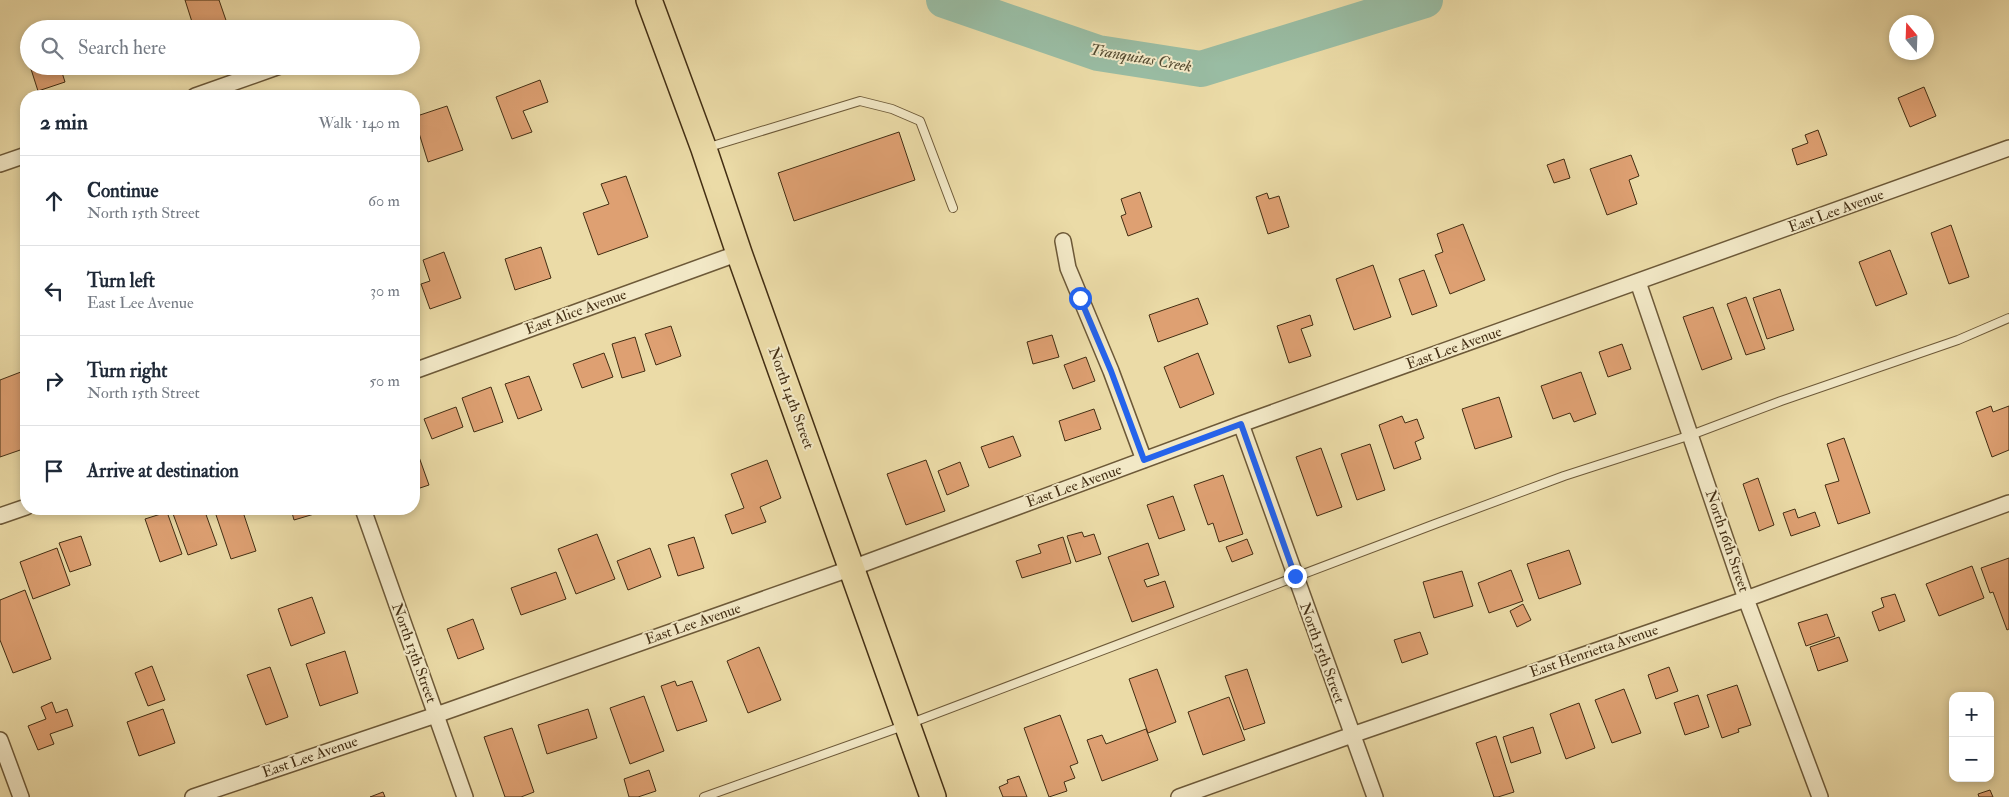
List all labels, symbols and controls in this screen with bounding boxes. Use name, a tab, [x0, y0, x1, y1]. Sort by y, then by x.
north arrow	[1889, 15, 1934, 60]
search box	[20, 20, 420, 75]
icon: search	[38, 34, 66, 62]
text: Search here	[78, 36, 166, 60]
water label: Tranquitas Creek	[1089, 39, 1194, 77]
text: 2 min	[40, 109, 88, 136]
text: Walk · 140 m	[319, 113, 400, 133]
text: Continue	[87, 179, 158, 203]
street label: East Lee Avenue	[1786, 185, 1886, 237]
icon: ahead	[40, 187, 68, 215]
text: 60 m	[368, 191, 400, 211]
text: North 15th Street	[87, 203, 200, 223]
text: Turn left	[87, 269, 155, 293]
icon: left	[40, 277, 68, 305]
text: 30 m	[370, 281, 400, 301]
street label: East Alice Avenue	[523, 285, 629, 339]
route start	[1069, 287, 1092, 310]
text: East Lee Avenue	[87, 293, 194, 313]
street label: East Lee Avenue	[1404, 322, 1504, 374]
street label: North 14th Street	[764, 344, 818, 452]
text: Turn right	[87, 359, 167, 383]
icon: right	[40, 367, 68, 395]
text: 50 m	[369, 371, 400, 391]
text: North 15th Street	[87, 383, 200, 403]
icon: arrive	[40, 457, 68, 485]
text: Arrive at destination	[87, 459, 239, 483]
street label: East Lee Avenue	[1024, 460, 1124, 512]
street label: North 16th Street	[1701, 487, 1753, 595]
route end	[1284, 565, 1307, 588]
street label: East Lee Avenue	[643, 599, 743, 649]
street label: North 13th Street	[387, 600, 441, 706]
street label: North 15th Street	[1295, 600, 1349, 706]
street label: East Henrietta Avenue	[1527, 620, 1661, 682]
map controls	[1949, 692, 1994, 782]
button: +	[1949, 692, 1994, 737]
street label: East Lee Avenue	[260, 732, 360, 782]
button: −	[1949, 737, 1994, 782]

